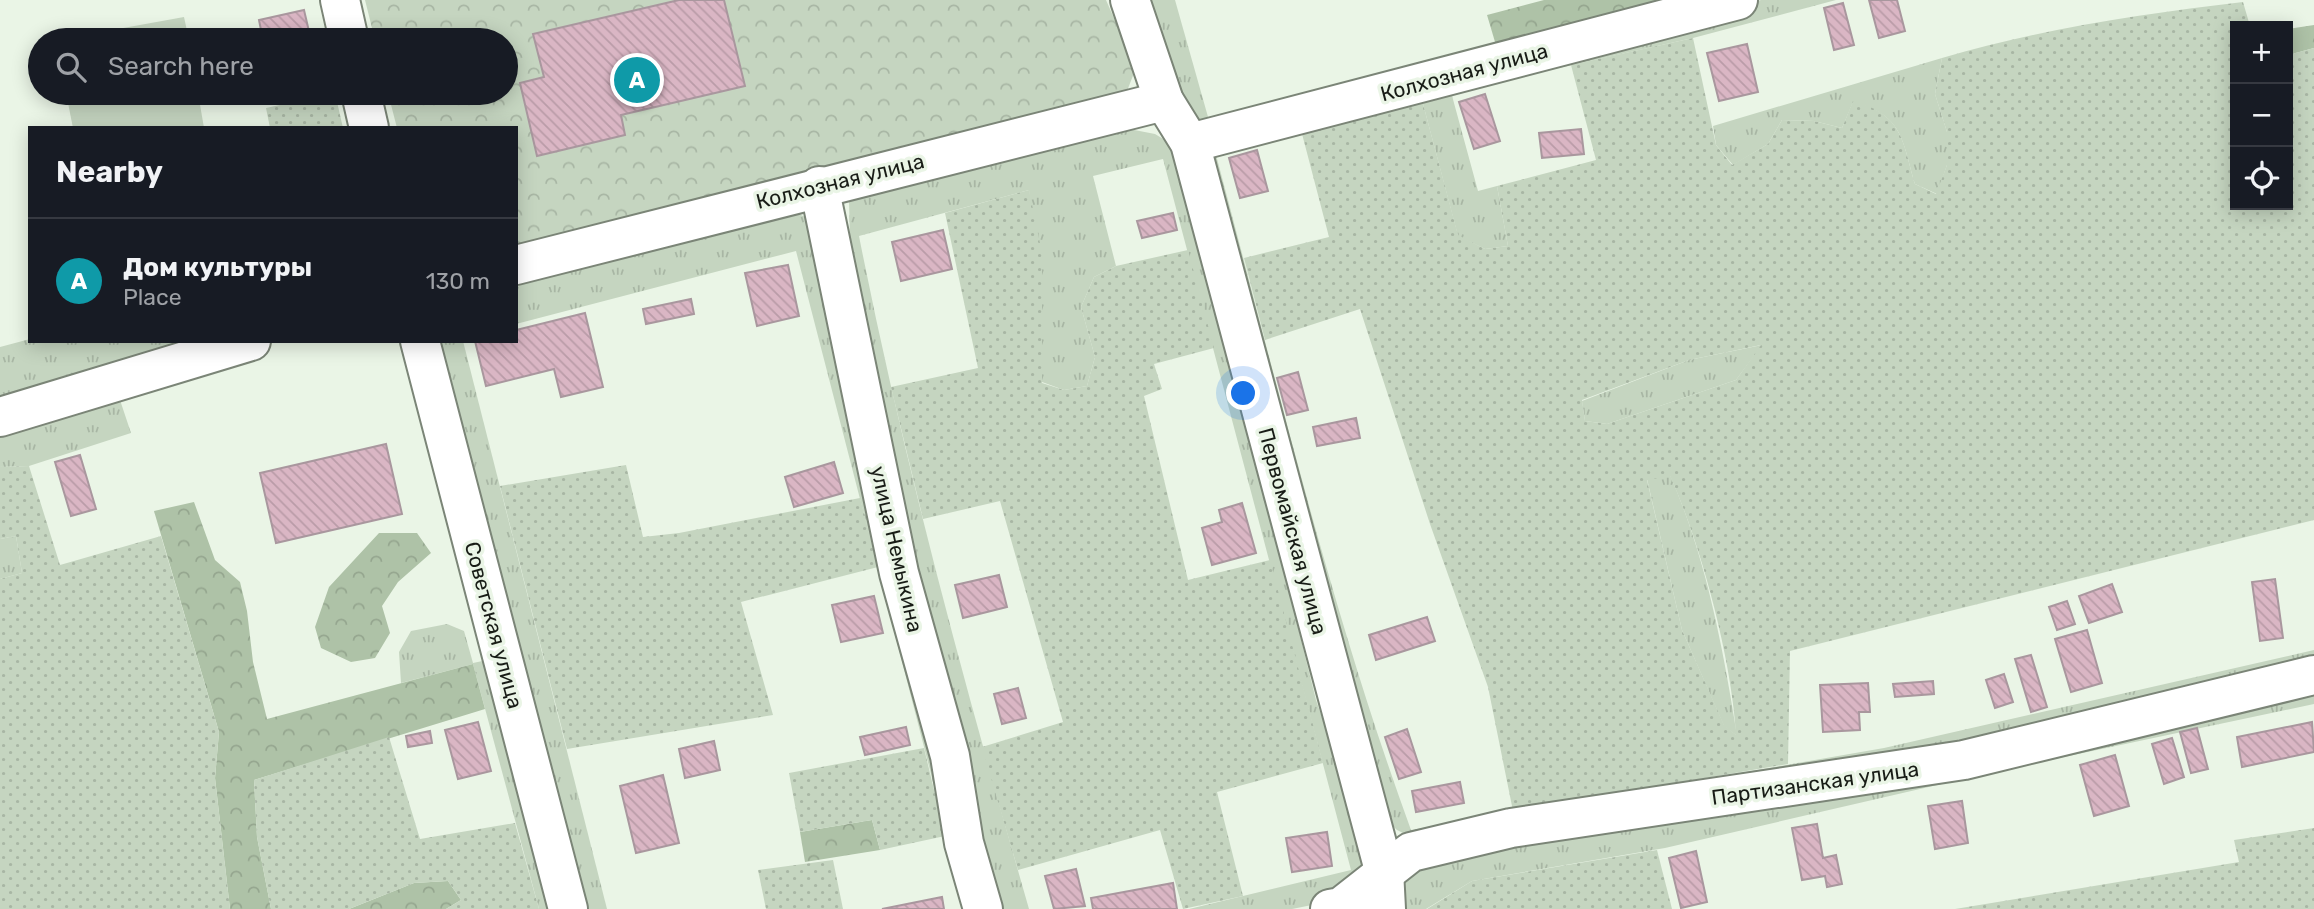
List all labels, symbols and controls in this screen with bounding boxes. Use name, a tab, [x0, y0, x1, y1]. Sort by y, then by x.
map controls	[2230, 21, 2293, 210]
button: +	[2230, 21, 2293, 84]
search box	[28, 28, 518, 105]
street label: Колхозная улица	[1378, 38, 1550, 106]
icon: search	[52, 48, 90, 86]
text: Search here	[108, 51, 254, 82]
pin: A	[614, 54, 660, 106]
button: −	[2230, 84, 2293, 147]
button: locate	[2230, 147, 2293, 210]
street label: Колхозная улица	[753, 148, 927, 214]
text: Nearby	[56, 154, 163, 190]
text: Дом культуры	[123, 252, 312, 283]
text: A	[71, 267, 87, 295]
text: 130 m	[426, 267, 490, 295]
text: Place	[123, 283, 182, 311]
your location	[1226, 376, 1260, 410]
street label: Первомайская улица	[1253, 425, 1333, 637]
street label: улица Немыкина	[866, 463, 928, 635]
street label: Советская улица	[460, 539, 528, 711]
street label: Партизанская улица	[1710, 756, 1920, 810]

